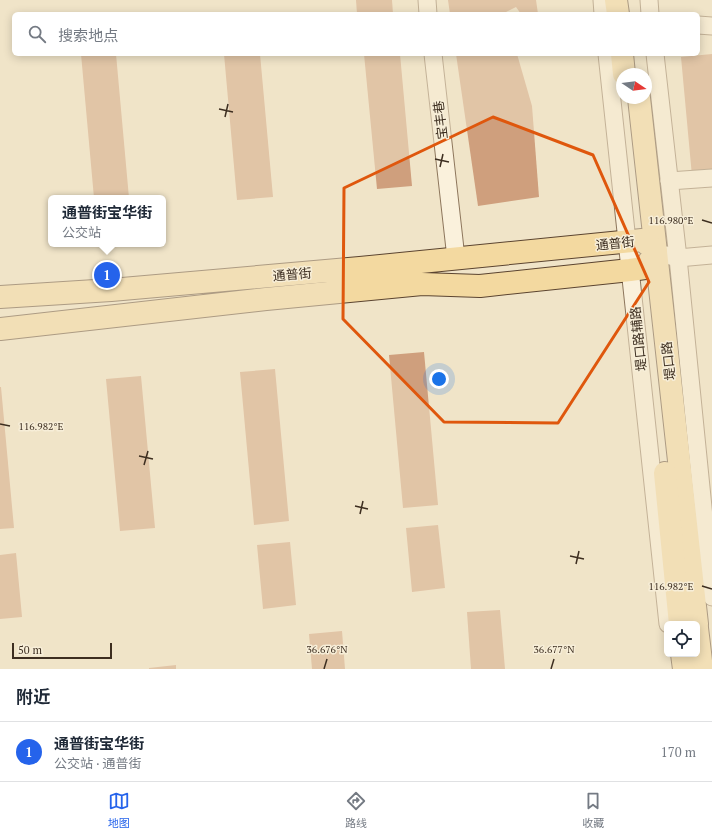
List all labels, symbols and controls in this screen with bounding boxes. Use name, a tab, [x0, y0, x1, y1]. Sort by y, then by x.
search box	[12, 12, 700, 56]
icon: search	[26, 23, 48, 45]
text: 搜索地点	[58, 25, 118, 45]
north arrow	[616, 68, 652, 104]
street label: 宝丰巷	[429, 100, 451, 140]
popup	[48, 195, 166, 247]
text: 通普街宝华街	[62, 202, 152, 222]
text: 116.980°E	[649, 214, 694, 227]
text: 公交站	[62, 223, 101, 241]
street label: 通普街	[595, 232, 635, 254]
pin: 1	[94, 260, 120, 290]
street label: 通普街	[272, 263, 312, 285]
street label: 堤口路辅路	[626, 306, 650, 372]
street label: 堤口路	[657, 341, 679, 381]
your location	[429, 369, 449, 389]
text: 116.982°E	[19, 420, 64, 433]
text: 116.982°E	[649, 580, 694, 593]
map controls	[664, 621, 700, 657]
button: locate	[664, 621, 700, 657]
scale bar	[12, 641, 112, 660]
text: 50 m	[18, 643, 42, 657]
text: 36.676°N	[307, 643, 348, 656]
text: 36.677°N	[534, 643, 575, 656]
text: 附近	[16, 685, 50, 708]
text: 通普街宝华街	[54, 733, 144, 753]
text: 1	[25, 743, 33, 761]
text: 170 m	[661, 743, 696, 761]
text: 公交站 · 通普街	[54, 754, 141, 772]
tab: 地图	[108, 790, 130, 830]
tab: 路线	[345, 790, 367, 830]
tab: 收藏	[582, 790, 604, 830]

